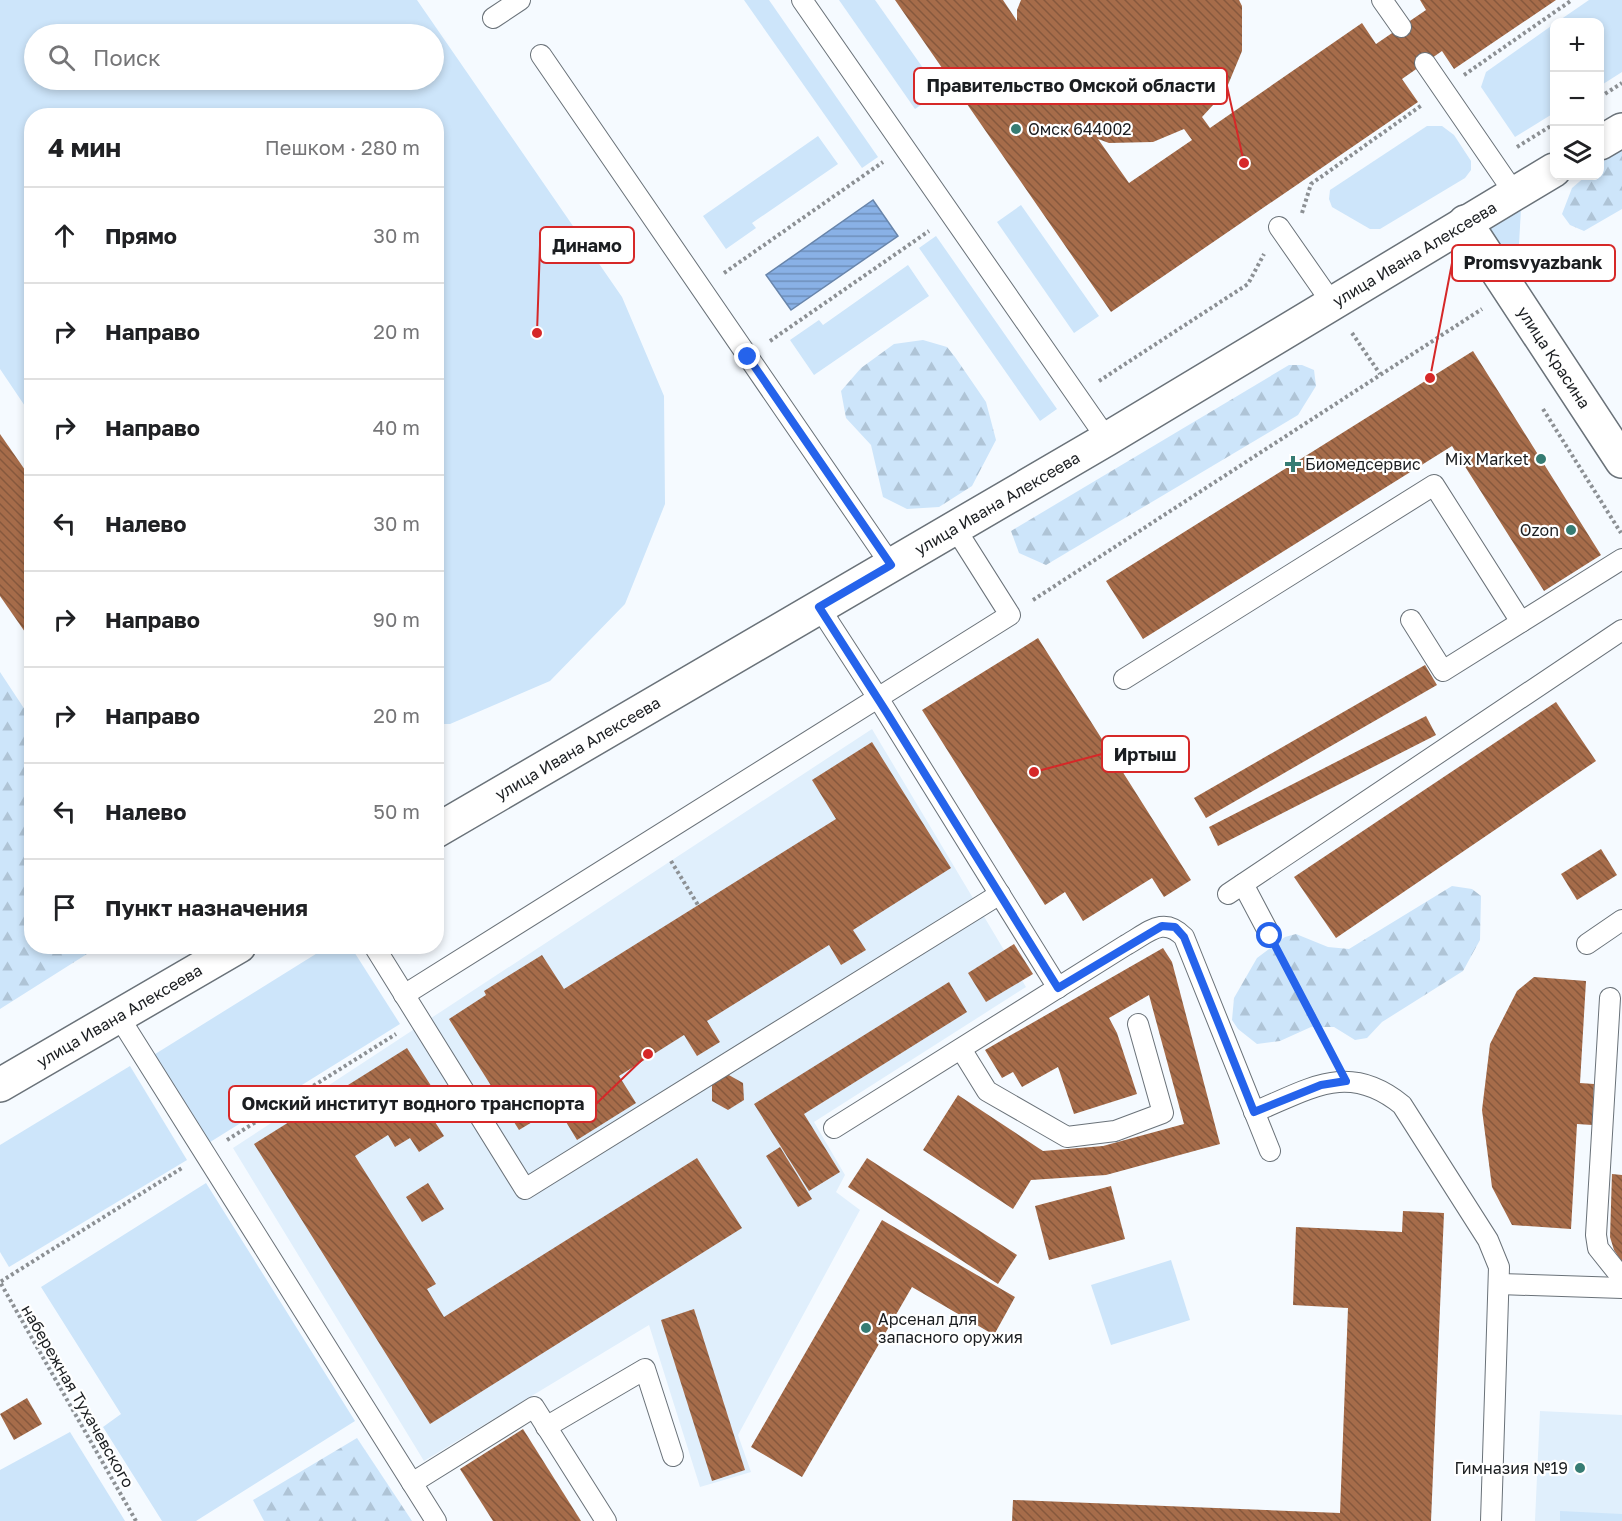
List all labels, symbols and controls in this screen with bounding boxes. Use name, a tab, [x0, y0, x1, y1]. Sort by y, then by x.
map controls	[1550, 18, 1604, 180]
button: +	[1550, 18, 1604, 72]
search box	[24, 24, 444, 90]
icon: search	[45, 41, 78, 74]
text: Поиск	[93, 44, 161, 71]
callout: Правительство Омской области	[914, 68, 1227, 104]
button: −	[1550, 72, 1604, 126]
text: Правительство Омской области	[926, 74, 1216, 96]
place label: Омск 644002	[1028, 119, 1132, 139]
marker: Омск 644002	[1009, 122, 1023, 136]
button: layers	[1550, 126, 1604, 180]
text: 4 мин	[48, 132, 121, 163]
text: Пешком · 280 m	[265, 135, 420, 159]
street label: улица Ивана Алексеева	[1329, 197, 1500, 311]
icon: ahead	[48, 219, 81, 252]
text: Прямо	[105, 222, 177, 249]
text: 30 m	[373, 223, 420, 247]
callout: Динамо	[540, 227, 634, 263]
text: Динамо	[552, 234, 622, 256]
callout: Promsvyazbank	[1452, 245, 1615, 281]
text: Promsvyazbank	[1463, 251, 1603, 273]
street label: улица Красина	[1513, 302, 1595, 412]
icon: right	[48, 315, 81, 348]
text: Направо	[105, 318, 200, 345]
text: 20 m	[373, 319, 420, 343]
route end	[734, 343, 760, 369]
icon: right	[48, 411, 81, 444]
text: Направо	[105, 414, 200, 441]
text: 40 m	[373, 415, 420, 439]
street label: улица Ивана Алексеева	[911, 447, 1083, 559]
place label: Mix Market	[1445, 449, 1529, 469]
marker: Mix Market	[1534, 452, 1548, 466]
place label: Биомедсервис	[1305, 454, 1421, 474]
marker: Биомедсервис	[1286, 457, 1300, 471]
icon: left	[48, 507, 81, 540]
text: Налево	[105, 510, 187, 537]
text: 30 m	[373, 511, 420, 535]
place label: Ozon	[1520, 520, 1559, 540]
marker: Ozon	[1564, 523, 1578, 537]
icon: right	[48, 603, 81, 636]
text: Направо	[105, 606, 200, 633]
text: 90 m	[373, 607, 420, 631]
street label: улица Ивана Алексеева	[491, 692, 664, 804]
icon: right	[48, 699, 81, 732]
text: Направо	[105, 702, 200, 729]
text: 20 m	[373, 703, 420, 727]
callout: Иртыш	[1102, 736, 1189, 772]
text: Иртыш	[1114, 743, 1176, 765]
icon: left	[48, 795, 81, 828]
text: Налево	[105, 798, 187, 825]
text: 50 m	[373, 799, 420, 823]
icon: arrive	[48, 891, 81, 924]
text: Пункт назначения	[105, 894, 308, 921]
route start	[1256, 922, 1282, 948]
street label: улица Ивана Алексеева	[33, 960, 206, 1072]
callout: Омский институт водного транспорта	[229, 1086, 596, 1122]
text: Омский институт водного транспорта	[241, 1092, 585, 1114]
street label: набережная Тухачевского	[17, 1301, 139, 1491]
place label: Арсенал для запасного оружия	[878, 1309, 1023, 1347]
marker: Арсенал для запасного оружия	[859, 1321, 873, 1335]
place label: Гимназия №19	[1454, 1458, 1568, 1478]
marker: Гимназия №19	[1573, 1461, 1587, 1475]

